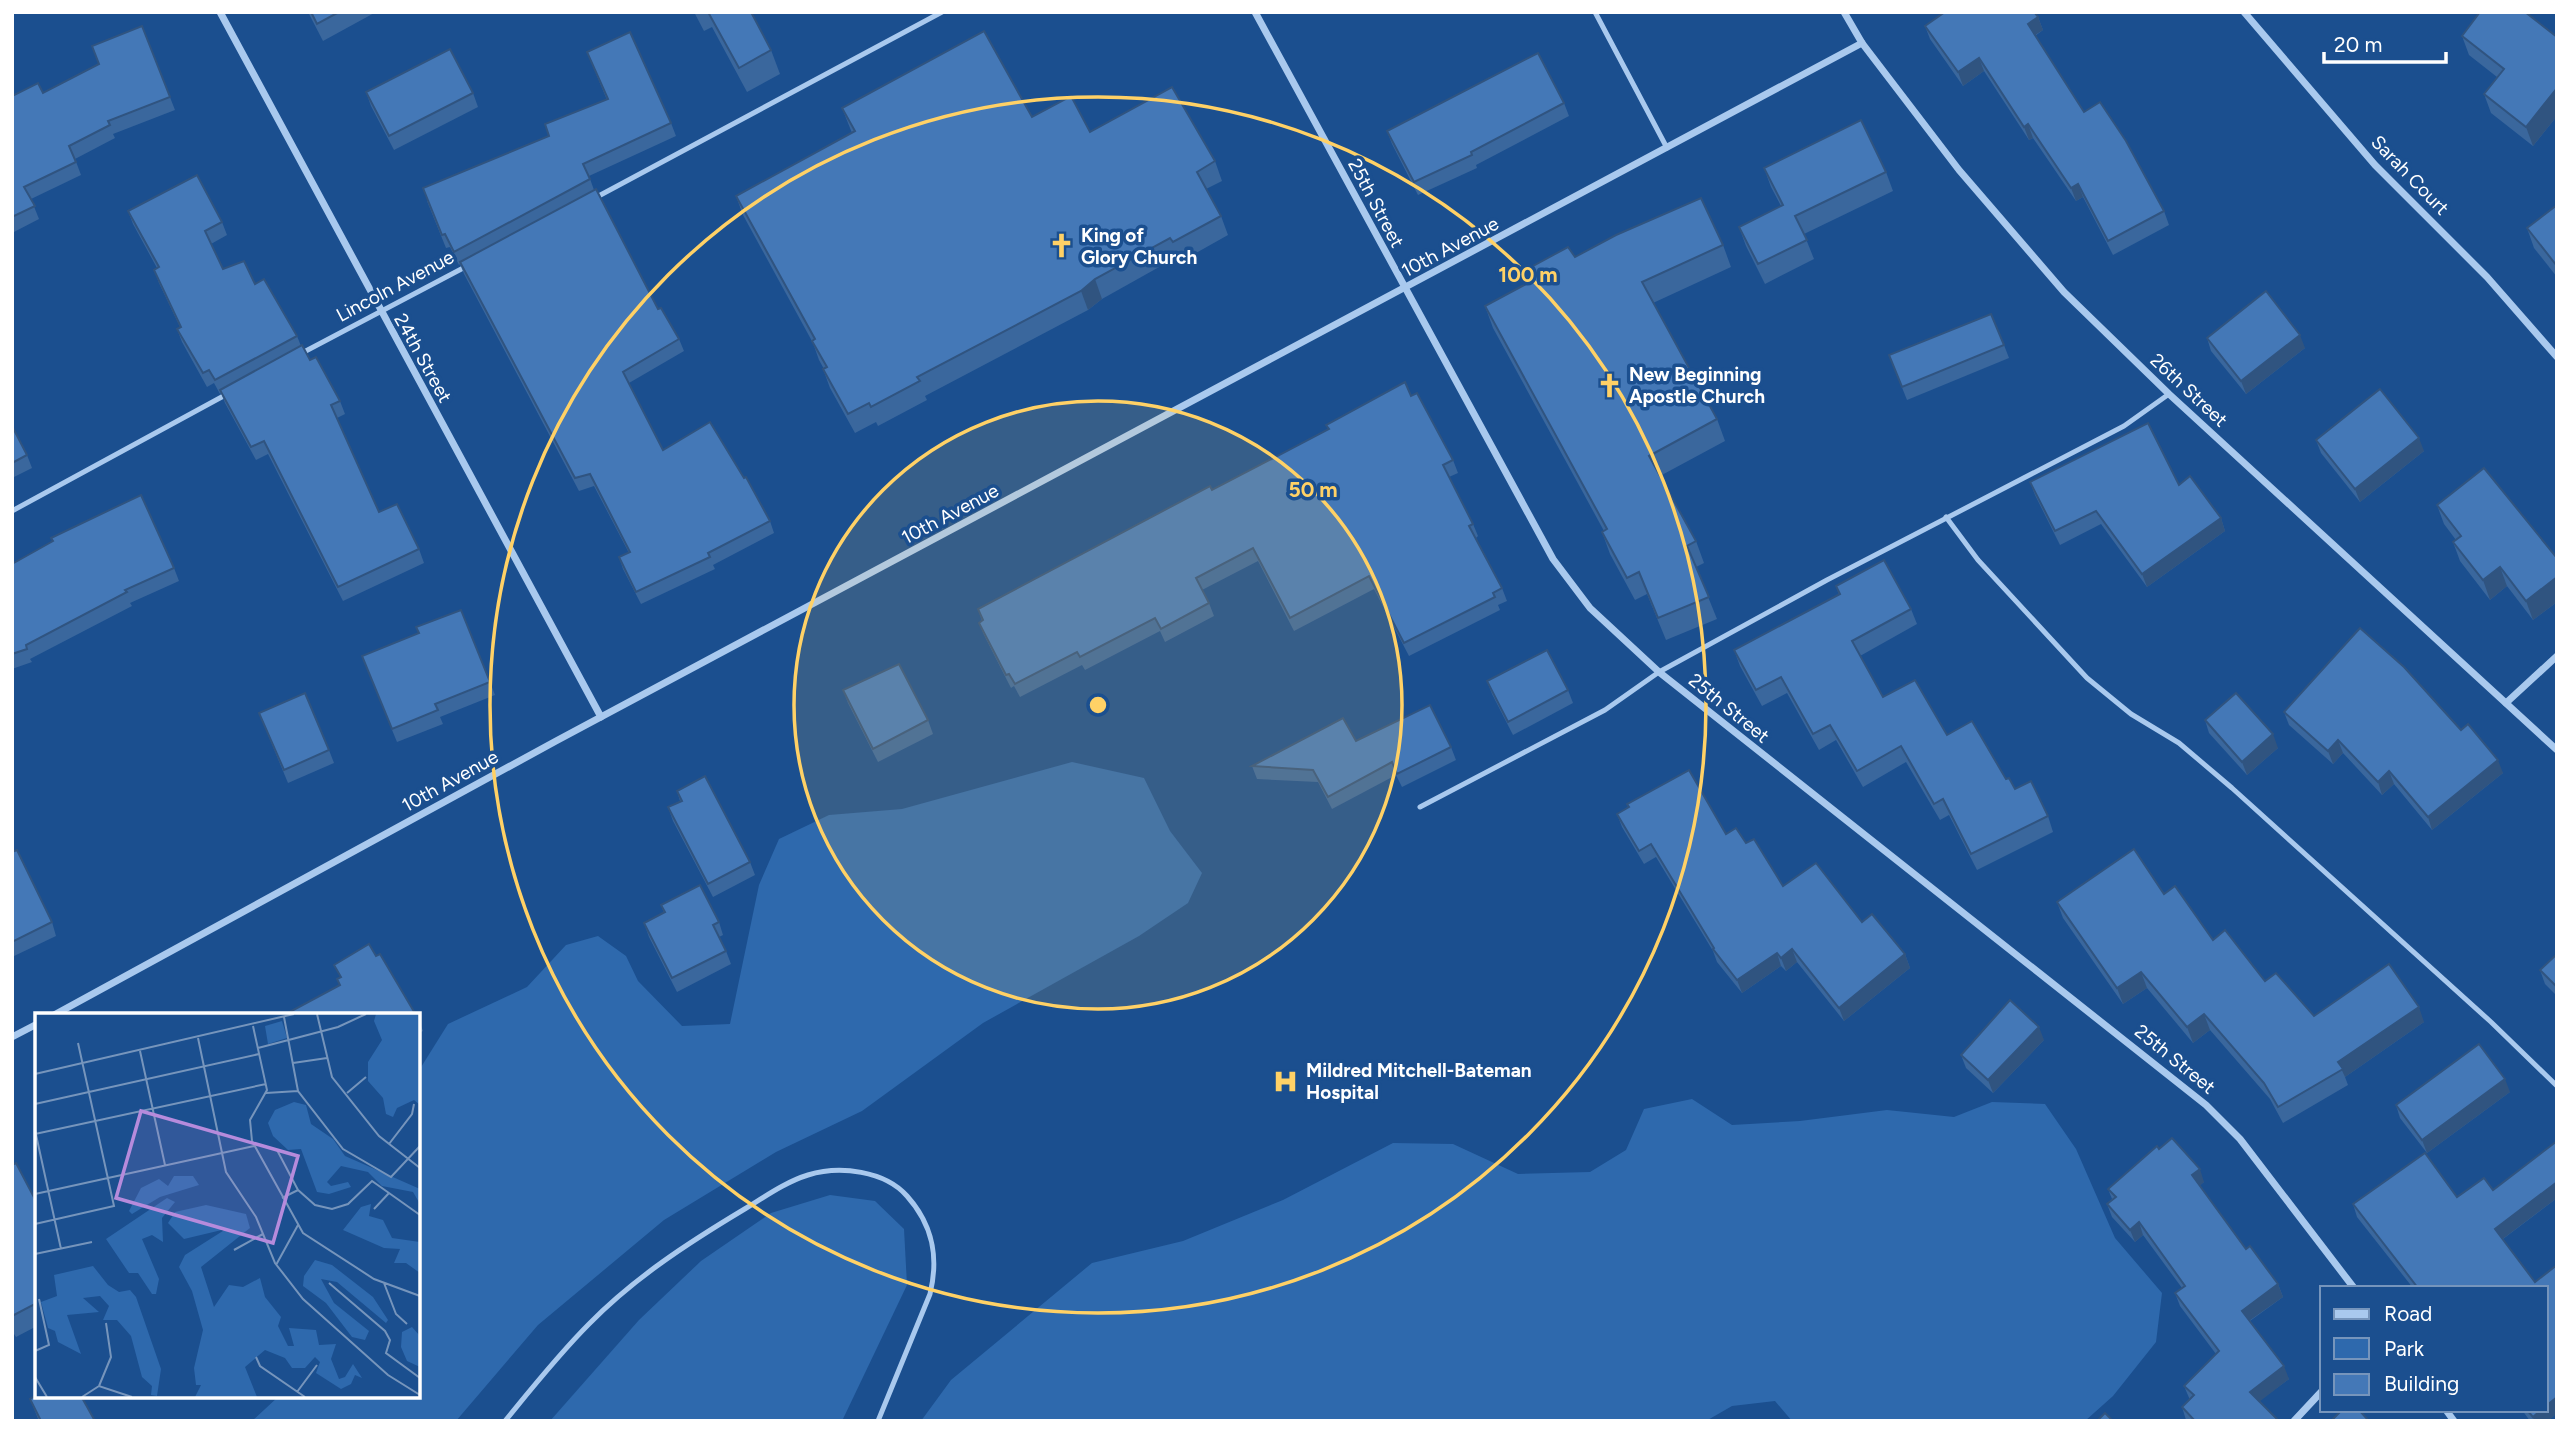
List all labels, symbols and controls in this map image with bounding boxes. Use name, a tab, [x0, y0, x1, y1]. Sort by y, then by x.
scale bar	[2324, 21, 2446, 65]
text: 20 m	[2334, 32, 2382, 57]
street label: Sarah Court	[2366, 130, 2454, 220]
street label: 25th Street	[1343, 155, 1409, 251]
street label: 10th Avenue	[1397, 212, 1503, 282]
place label: King of Glory Church	[1081, 224, 1197, 269]
church icon: King of Glory Church	[1047, 232, 1075, 260]
street label: Lincoln Avenue	[332, 245, 458, 327]
text: 100 m	[1498, 262, 1558, 287]
street label: 24th Street	[389, 310, 457, 406]
street label: 26th Street	[2146, 348, 2232, 432]
place label: New Beginning Apostle Church	[1629, 363, 1765, 408]
church icon: New Beginning Apostle Church	[1595, 371, 1623, 399]
text: 50 m	[1288, 477, 1338, 502]
street label: 10th Avenue	[897, 479, 1003, 549]
street label: 25th Street	[1684, 668, 1774, 748]
centre of rings	[1086, 693, 1110, 717]
street label: 10th Avenue	[398, 745, 502, 817]
inset map	[35, 1013, 420, 1398]
street label: 25th Street	[2130, 1019, 2220, 1099]
place label: Mildred Mitchell-Bateman Hospital	[1306, 1059, 1532, 1104]
hospital icon: Mildred Mitchell-Bateman Hospital	[1272, 1067, 1300, 1095]
legend	[2320, 1286, 2548, 1412]
text: Road	[2384, 1301, 2432, 1326]
text: Park	[2384, 1336, 2425, 1361]
text: Building	[2384, 1371, 2459, 1396]

